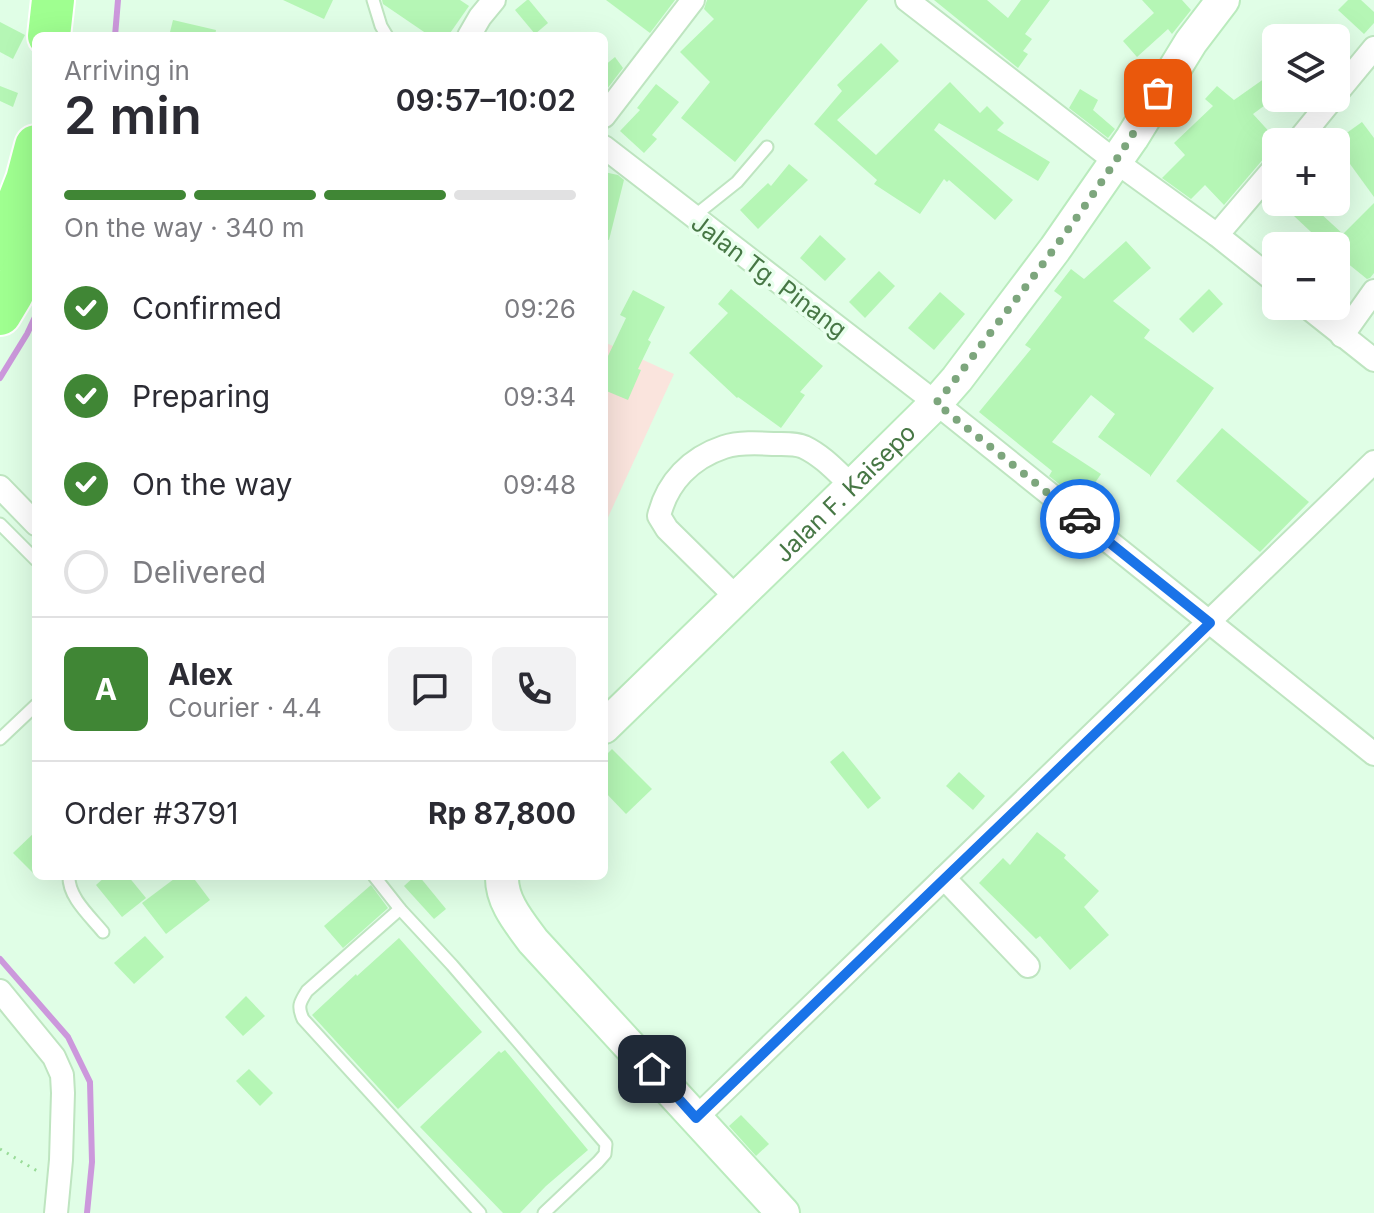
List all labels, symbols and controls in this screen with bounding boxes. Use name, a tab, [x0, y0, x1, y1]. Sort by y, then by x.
map controls	[1262, 24, 1350, 320]
button: layers	[1262, 24, 1350, 112]
text: Arriving in	[64, 55, 190, 86]
pin	[1124, 59, 1192, 127]
icon: bag	[1136, 71, 1180, 115]
text: 09:57–10:02	[396, 82, 576, 118]
text: 2 min	[64, 84, 202, 147]
button: +	[1262, 128, 1350, 216]
street label: Jalan Tg. Pinang	[686, 208, 852, 344]
text: On the way · 340 m	[64, 212, 304, 243]
button: −	[1262, 232, 1350, 320]
icon: check	[64, 286, 108, 330]
text: Confirmed	[132, 290, 282, 326]
text: 09:26	[504, 293, 576, 324]
icon: check	[64, 374, 108, 418]
text: Preparing	[132, 378, 270, 414]
text: 09:34	[503, 381, 576, 412]
street label: Jalan F. Kaisepo	[768, 417, 921, 568]
icon: check	[64, 462, 108, 506]
text: On the way	[132, 466, 292, 502]
text: 09:48	[503, 469, 576, 500]
courier	[1040, 479, 1120, 559]
icon: car	[1058, 497, 1102, 541]
text: Delivered	[132, 554, 266, 590]
button: chat	[388, 647, 472, 731]
button: phone	[492, 647, 576, 731]
text: Alex	[168, 656, 233, 692]
text: A	[95, 671, 117, 707]
text: Courier · 4.4	[168, 692, 322, 723]
text: Order #3791	[64, 795, 238, 831]
text: Rp 87,800	[428, 795, 576, 831]
pin	[618, 1035, 686, 1103]
icon: home	[630, 1047, 674, 1091]

